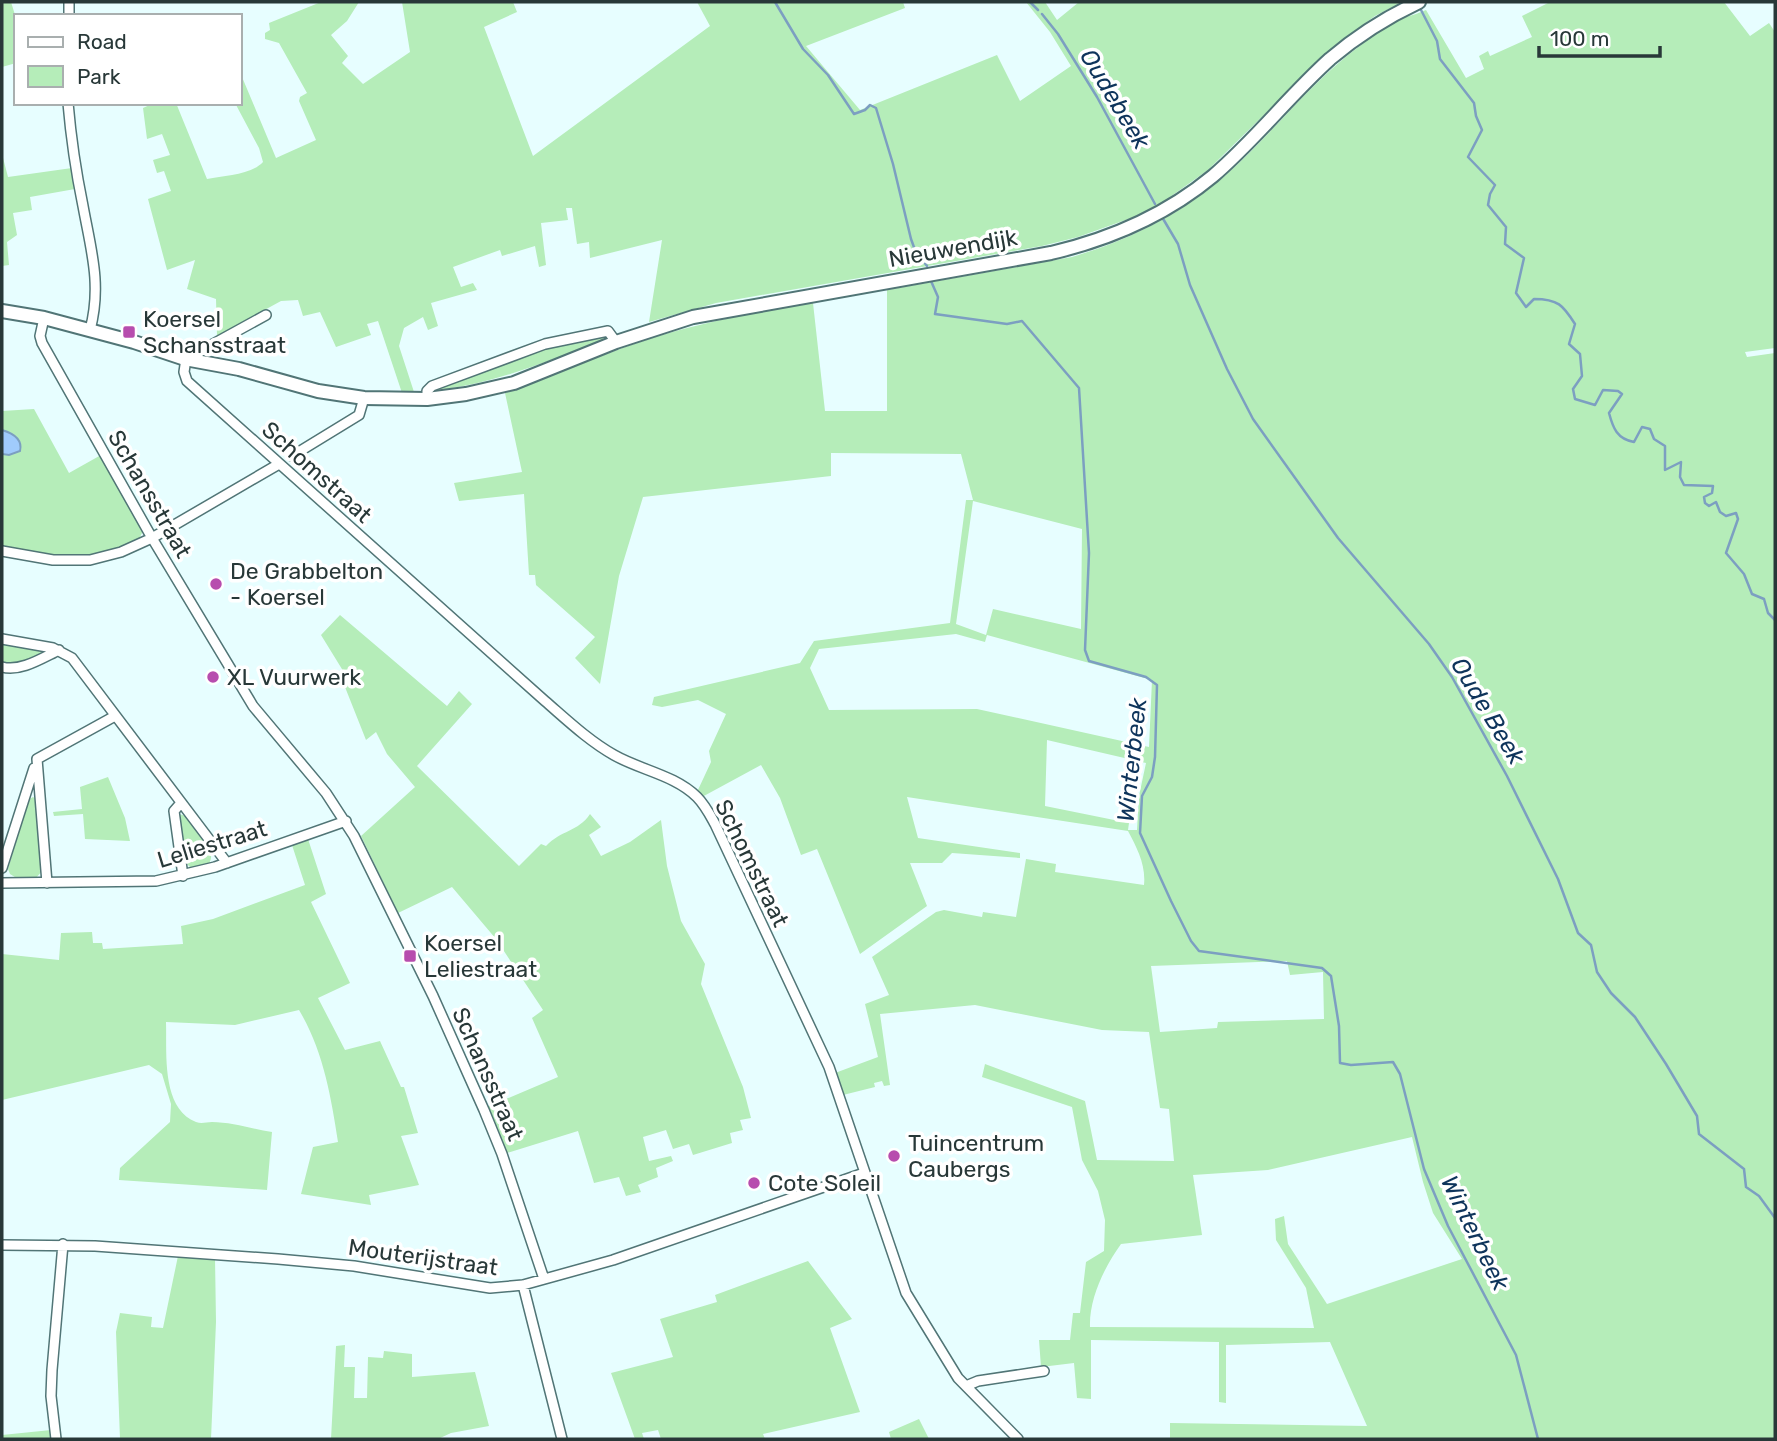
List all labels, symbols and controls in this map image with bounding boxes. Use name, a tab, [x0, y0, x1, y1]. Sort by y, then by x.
legend	[14, 14, 242, 105]
scale bar	[1539, 14, 1660, 58]
text: 100 m	[1550, 26, 1609, 51]
text: Road	[77, 29, 127, 54]
water label: Oudebeek	[1074, 44, 1156, 155]
text: Park	[77, 64, 121, 89]
street label: Nieuwendijk	[886, 223, 1020, 273]
place label: Koersel Schansstraat	[143, 305, 286, 359]
marker: Koersel Schansstraat	[121, 324, 137, 340]
street label: Schomstraat	[256, 415, 378, 529]
street label: Schansstraat	[102, 425, 198, 563]
place label: De Grabbelton - Koersel	[230, 557, 383, 611]
marker: De Grabbelton - Koersel	[208, 576, 224, 592]
water label: Oude Beek	[1445, 653, 1531, 770]
place label: XL Vuurwerk	[227, 663, 361, 691]
marker: XL Vuurwerk	[205, 669, 221, 685]
water label: Winterbeek	[1112, 696, 1152, 823]
street label: Schomstraat	[709, 795, 795, 931]
street label: Leliestraat	[154, 814, 270, 874]
place label: Koersel Leliestraat	[424, 929, 537, 983]
marker: Koersel Leliestraat	[402, 948, 418, 964]
street label: Schansstraat	[446, 1003, 530, 1145]
place label: Tuincentrum Caubergs	[908, 1129, 1044, 1183]
marker: Tuincentrum Caubergs	[886, 1148, 902, 1164]
place label: Cote Soleil	[768, 1169, 881, 1197]
water label: Winterbeek	[1435, 1171, 1515, 1296]
marker: Cote Soleil	[746, 1175, 762, 1191]
street label: Mouterijstraat	[346, 1233, 500, 1281]

